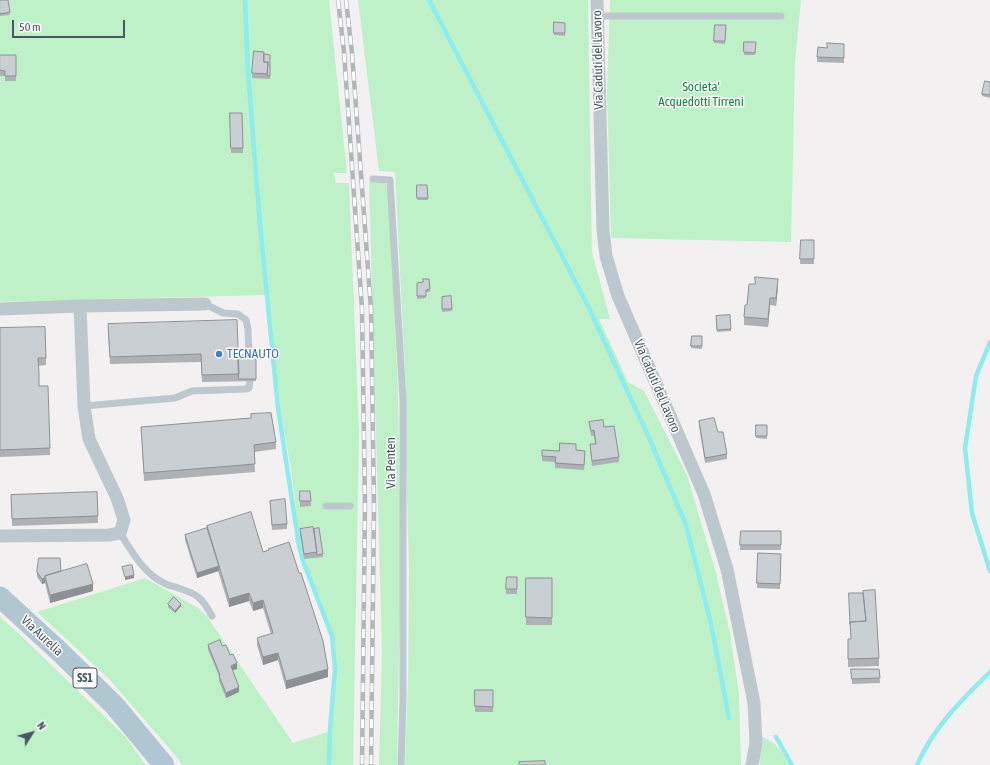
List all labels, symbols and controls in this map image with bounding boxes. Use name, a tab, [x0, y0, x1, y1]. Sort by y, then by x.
street label: Via Caduti del Lavoro	[589, 10, 607, 110]
scale bar	[14, 12, 127, 38]
text: 50 m	[19, 20, 41, 34]
park label: Societa' Acquedotti Tirreni	[658, 79, 744, 110]
street label: Via Caduti del Lavoro	[630, 337, 684, 435]
place label: TECNAUTO	[227, 346, 279, 362]
marker: TECNAUTO	[214, 349, 224, 359]
street label: Via Penten	[383, 437, 399, 489]
street label: Via Aurelia	[18, 613, 66, 659]
road number: SS1	[73, 668, 97, 688]
north arrow	[12, 713, 52, 753]
text: N	[35, 720, 48, 732]

